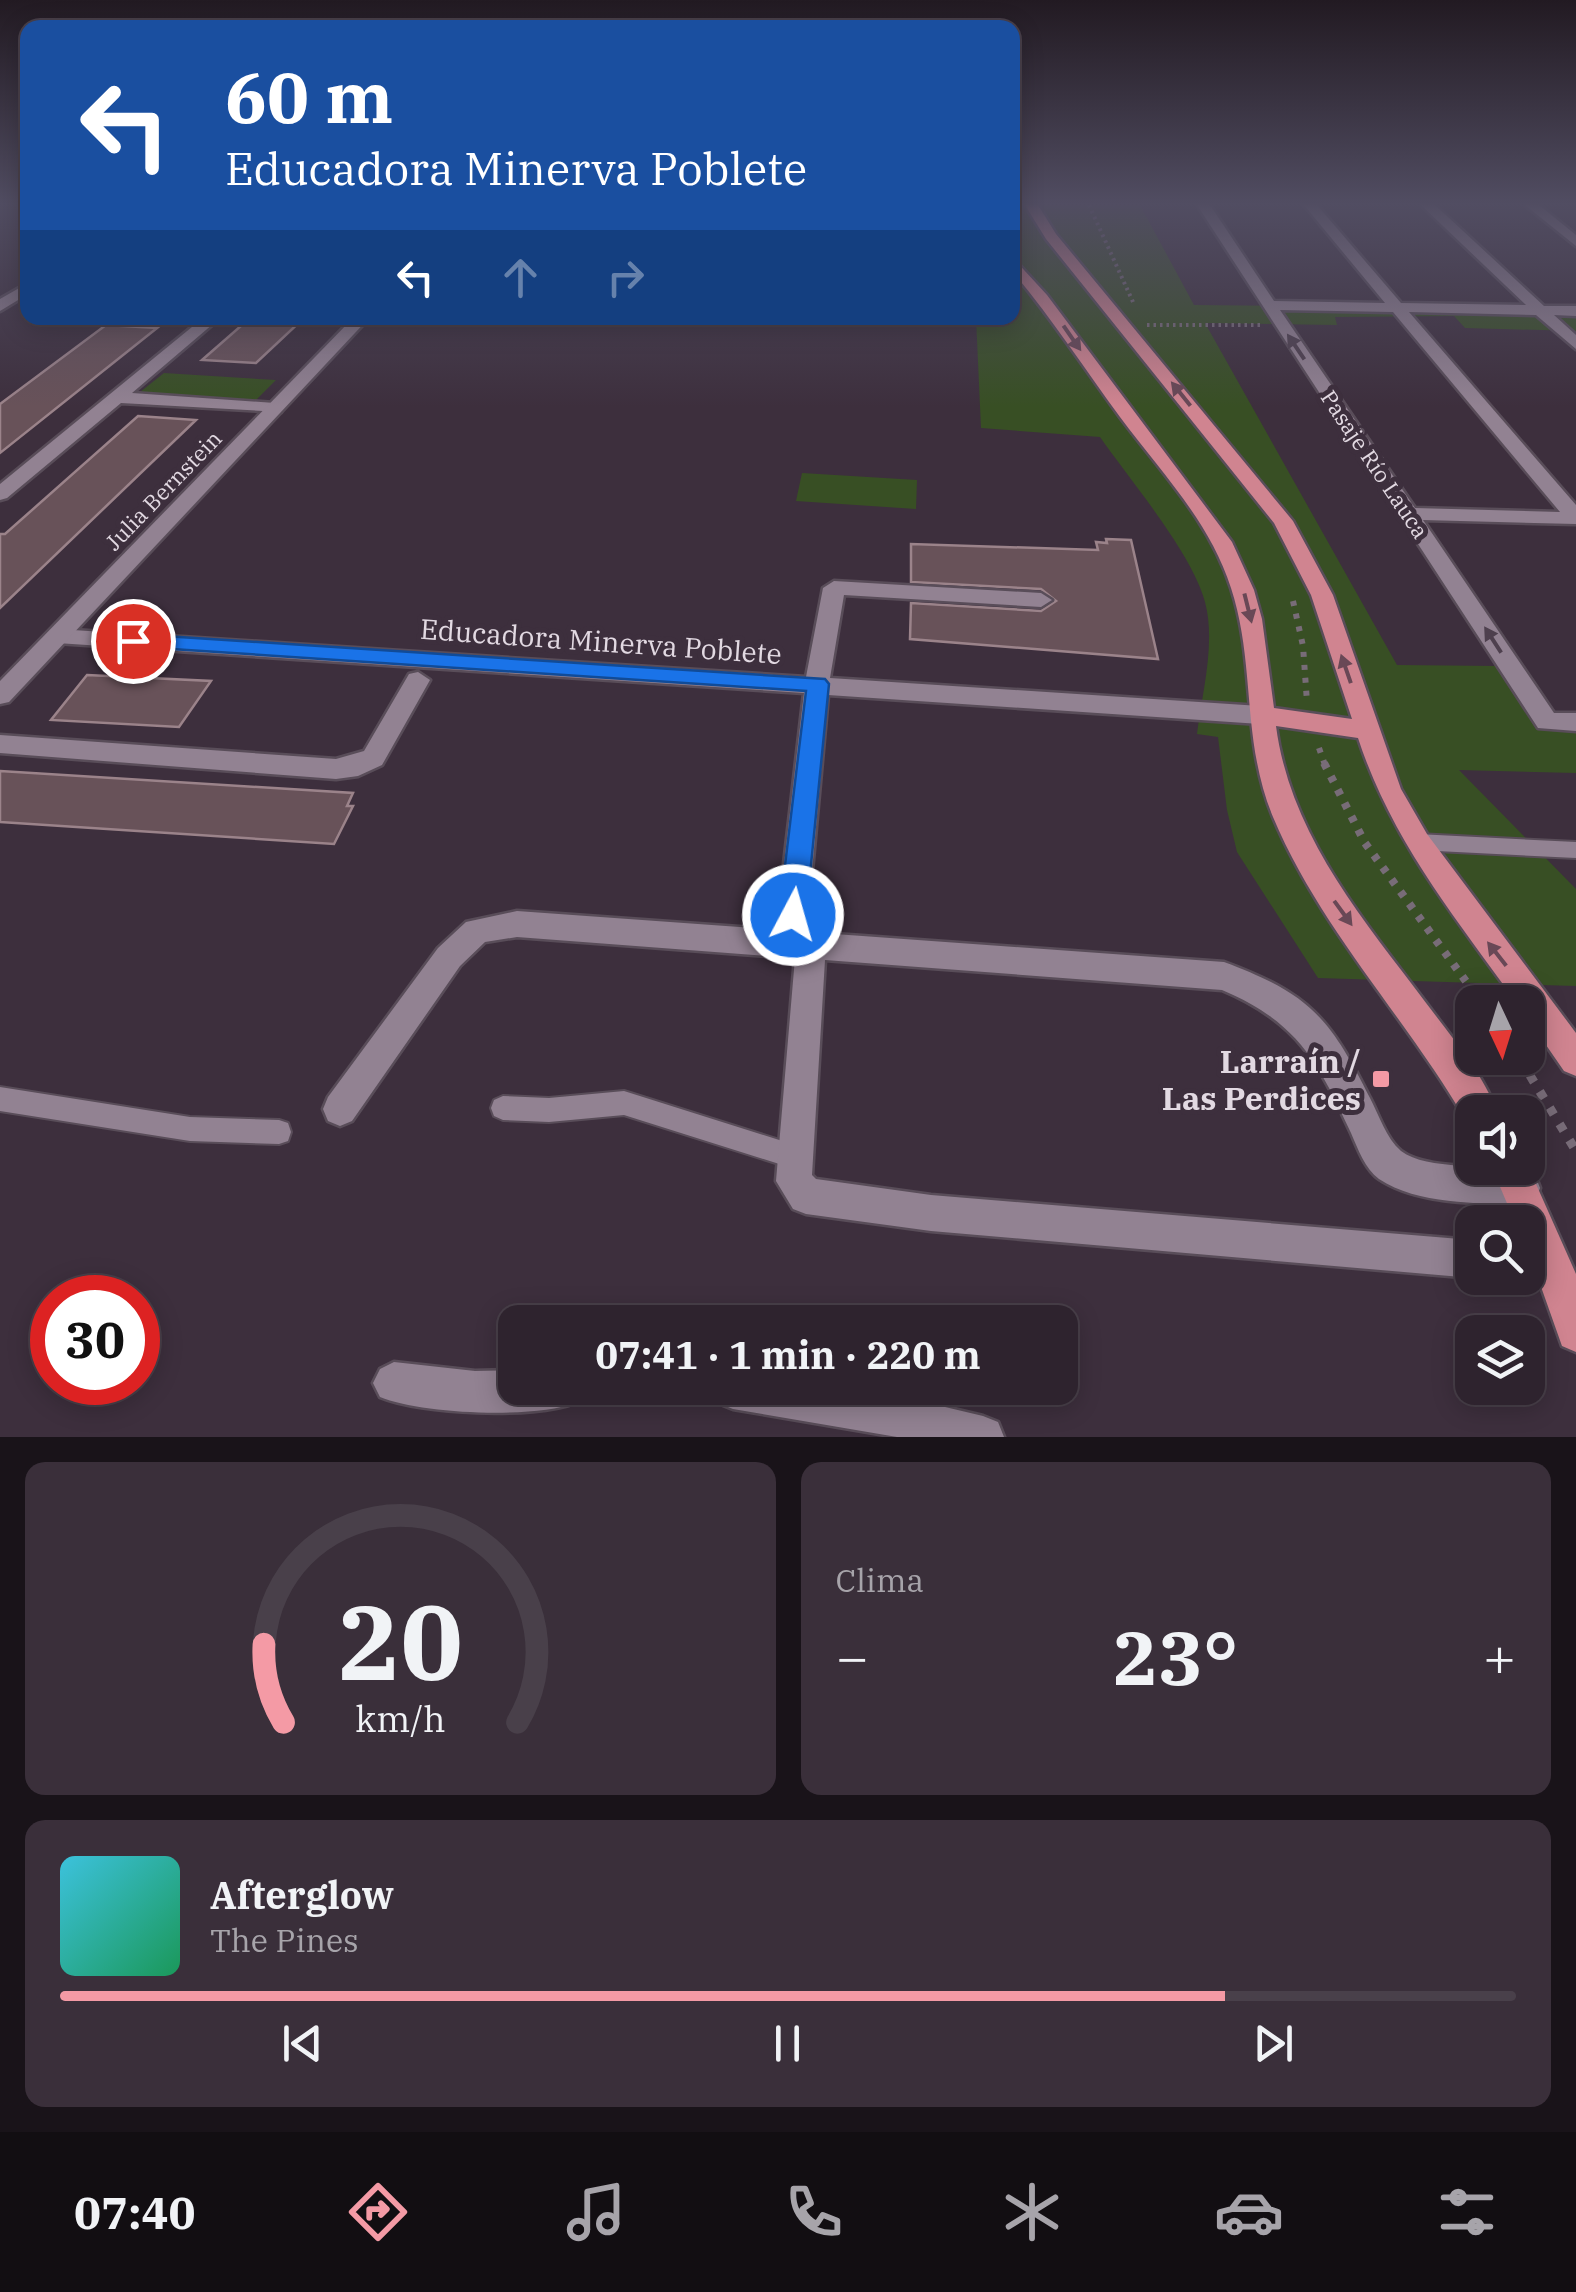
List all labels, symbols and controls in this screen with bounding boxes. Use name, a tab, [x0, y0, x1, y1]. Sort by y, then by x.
text: 60 m	[225, 51, 393, 142]
icon: left	[60, 60, 190, 190]
text: Educadora Minerva Poblete	[225, 139, 807, 197]
icon: left	[388, 250, 443, 305]
icon: ahead	[493, 250, 548, 305]
icon: right	[598, 250, 653, 305]
one-way arrow	[1062, 325, 1081, 351]
one-way arrow	[1287, 333, 1306, 360]
one-way arrow	[1171, 381, 1192, 406]
street label: Pasaje Río Lauca	[1315, 384, 1435, 544]
street label: Julia Bernstein	[98, 424, 228, 556]
one-way arrow	[1240, 593, 1256, 624]
pin	[91, 599, 176, 684]
street label: Educadora Minerva Poblete	[419, 610, 783, 672]
icon: arrive	[106, 614, 161, 669]
one-way arrow	[1484, 627, 1503, 654]
one-way arrow	[1337, 654, 1352, 684]
position arrow	[741, 863, 845, 967]
one-way arrow	[1333, 899, 1352, 926]
one-way arrow	[1488, 941, 1508, 967]
north arrow	[1455, 985, 1545, 1075]
map controls	[1455, 985, 1545, 1405]
place label: Larraín / Las Perdices	[1162, 1040, 1361, 1119]
marker: Larraín / Las Perdices	[1370, 1068, 1392, 1090]
button: sound	[1455, 1095, 1545, 1185]
button: search	[1455, 1205, 1545, 1295]
speed limit sign: 30	[30, 1275, 160, 1405]
button: layers	[1455, 1315, 1545, 1405]
text: 07:41 · 1 min · 220 m	[595, 1330, 981, 1379]
text: Clima	[836, 1559, 924, 1601]
text: 20	[338, 1573, 463, 1709]
text: 23°	[1113, 1608, 1238, 1706]
text: −	[836, 1621, 869, 1692]
text: +	[1483, 1621, 1516, 1692]
text: km/h	[355, 1695, 445, 1742]
text: Afterglow	[210, 1870, 394, 1919]
text: The Pines	[210, 1919, 359, 1961]
icon: previous	[275, 2016, 330, 2071]
icon: pause	[760, 2016, 815, 2071]
icon: next	[1246, 2016, 1301, 2071]
icon: directions	[343, 2177, 413, 2247]
icon: music	[561, 2177, 631, 2247]
icon: phone	[779, 2177, 849, 2247]
icon: climate	[997, 2177, 1067, 2247]
icon: car	[1214, 2177, 1284, 2247]
icon: filters	[1432, 2177, 1502, 2247]
text: 07:40	[74, 2183, 196, 2241]

